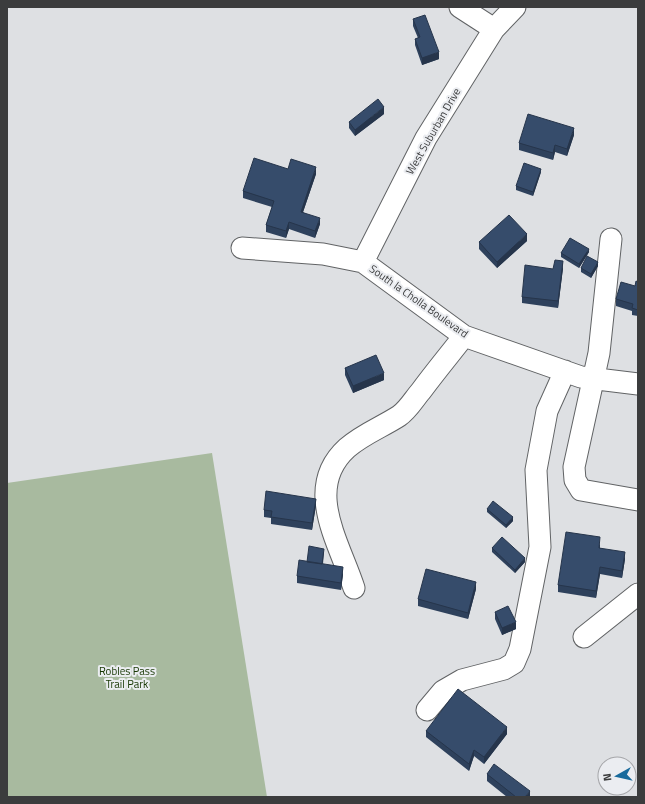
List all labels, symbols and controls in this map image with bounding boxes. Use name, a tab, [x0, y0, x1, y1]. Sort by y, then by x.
street label: West Suburban Drive	[402, 84, 464, 177]
street label: South la Cholla Boulevard	[366, 261, 472, 341]
park label: Robles Pass Trail Park	[99, 663, 155, 692]
north arrow	[597, 756, 637, 796]
text: N	[599, 773, 616, 782]

